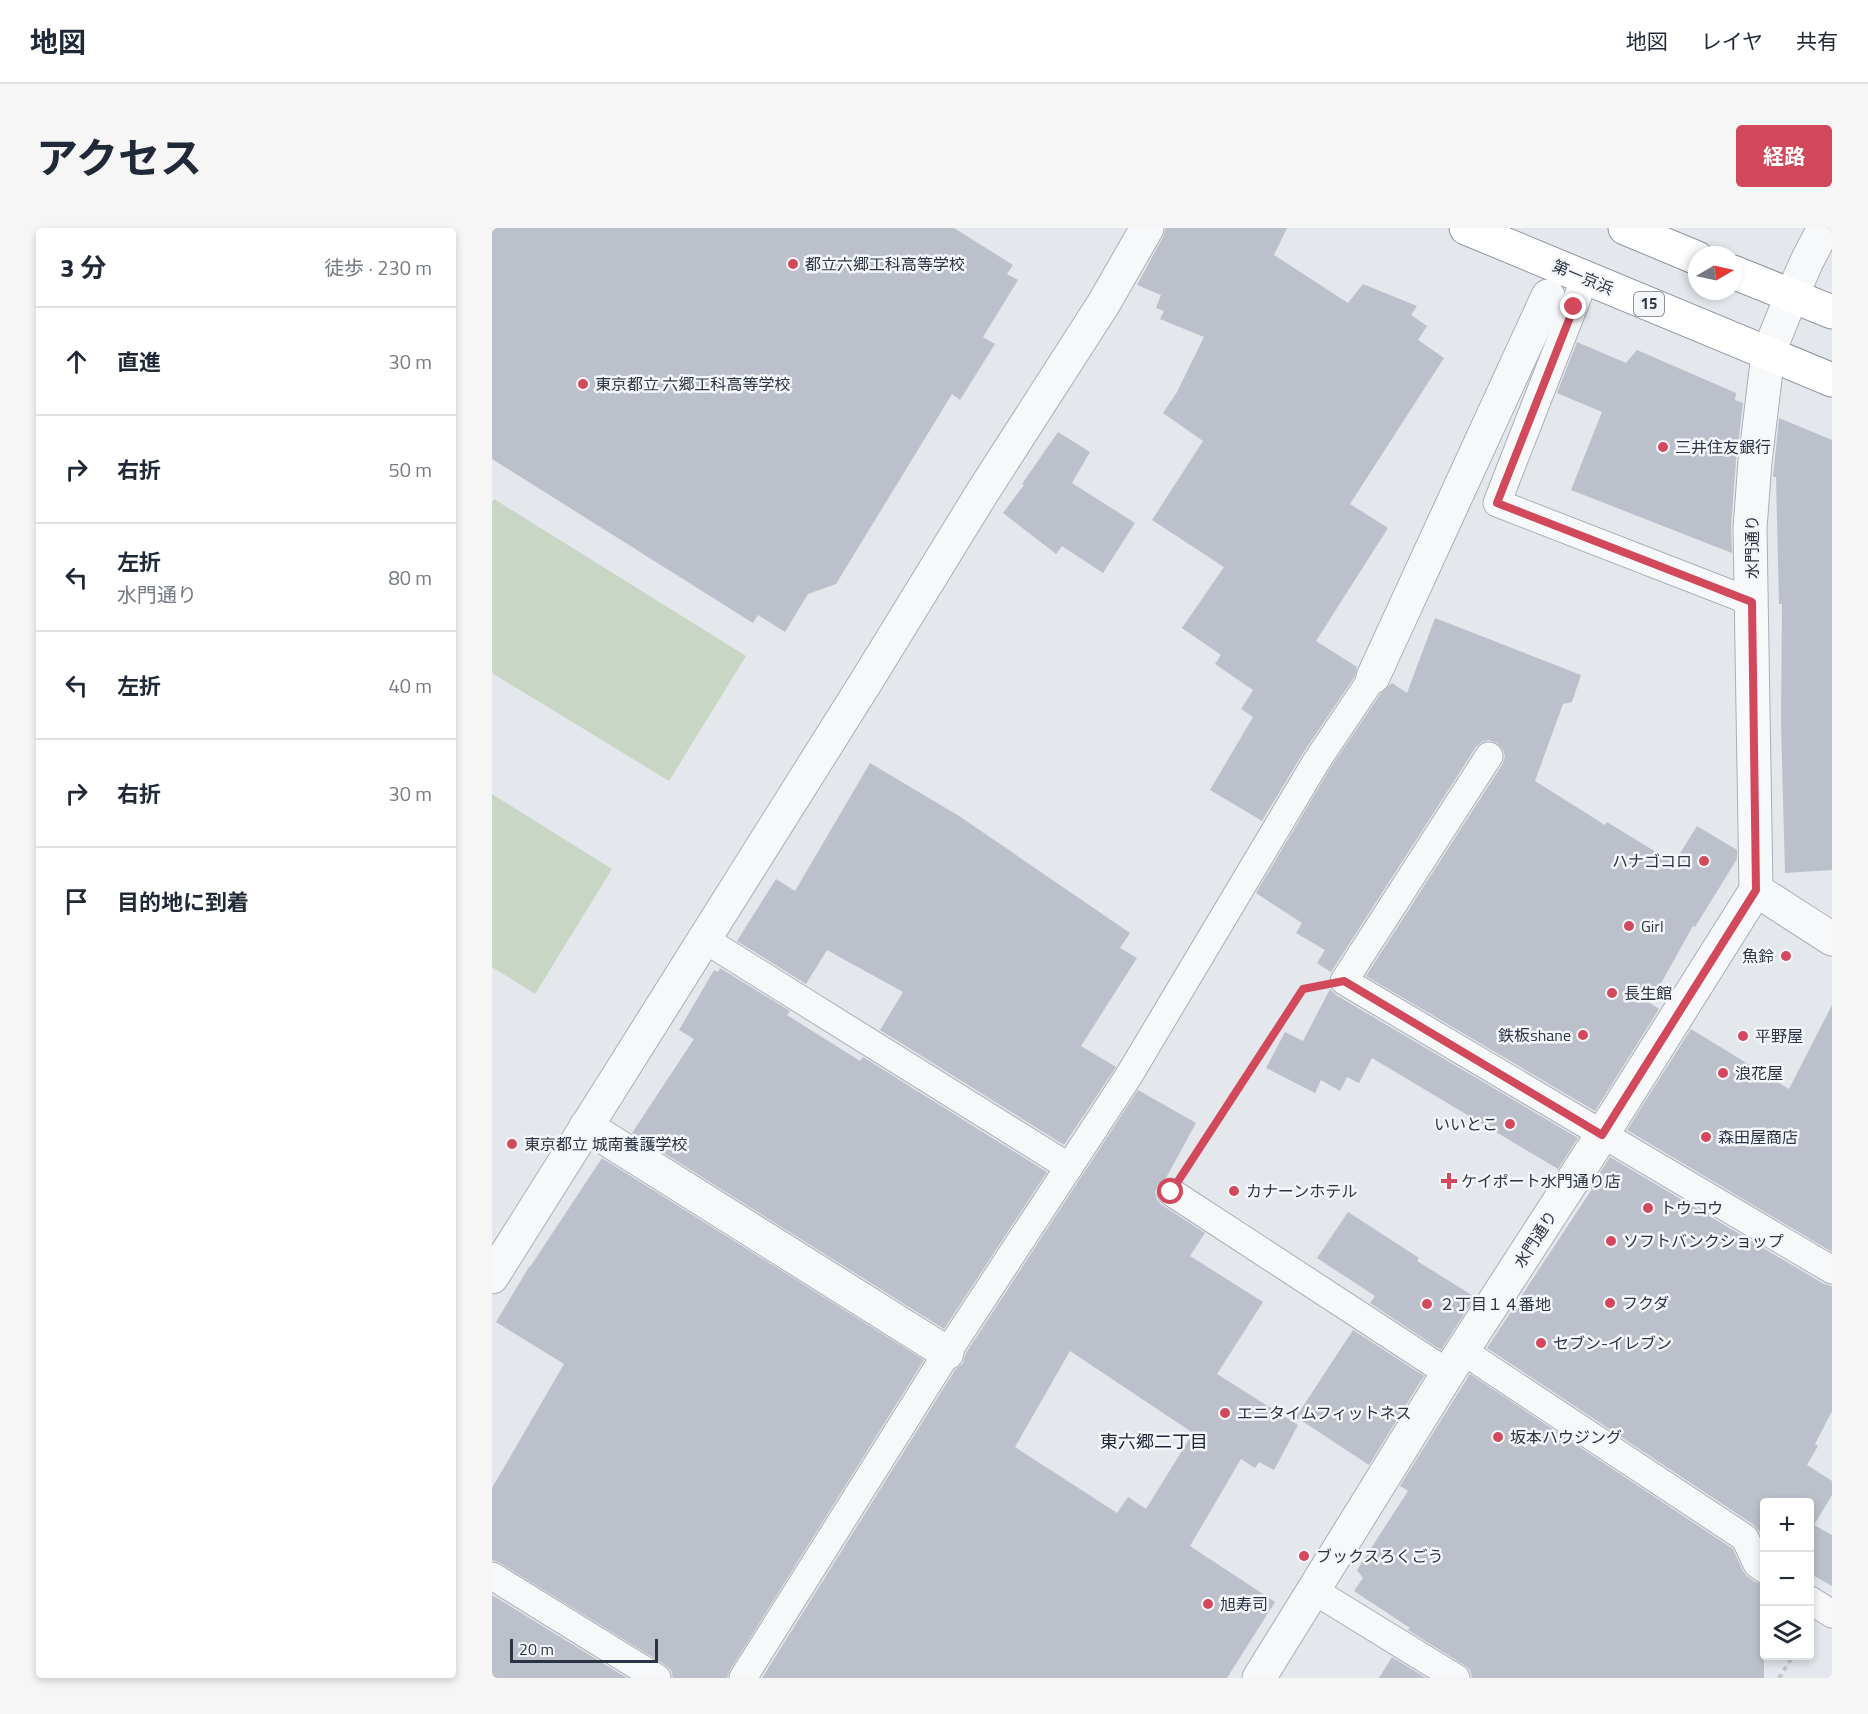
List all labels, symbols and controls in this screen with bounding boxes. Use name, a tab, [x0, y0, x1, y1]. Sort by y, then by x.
text: 地図	[30, 20, 86, 63]
text: 地図	[1626, 25, 1668, 57]
text: レイヤ	[1701, 25, 1763, 57]
text: 共有	[1796, 25, 1838, 57]
text: アクセス	[36, 125, 202, 189]
button: 経路	[1736, 125, 1832, 187]
north arrow	[1688, 246, 1742, 300]
text: 3 分	[60, 248, 106, 287]
text: 徒歩 · 230 m	[324, 252, 432, 283]
place label: 都立六郷工科高等学校	[805, 252, 965, 276]
street label: 第一京浜	[1549, 253, 1617, 301]
marker: 都立六郷工科高等学校	[786, 257, 800, 271]
road number: 15	[1634, 292, 1664, 316]
route end	[1560, 293, 1586, 319]
icon: ahead	[60, 345, 93, 378]
text: 直進	[117, 345, 161, 379]
text: 30 m	[388, 346, 432, 377]
place label: 東京都立 六郷工科高等学校	[595, 372, 791, 396]
marker: 東京都立 六郷工科高等学校	[576, 377, 590, 391]
place label: 三井住友銀行	[1675, 435, 1771, 459]
marker: 三井住友銀行	[1656, 440, 1670, 454]
icon: right	[60, 453, 93, 486]
text: 右折	[117, 453, 161, 487]
text: 50 m	[388, 454, 432, 485]
street label: 水門通り	[1740, 515, 1764, 579]
text: 左折	[117, 545, 161, 579]
icon: left	[60, 561, 93, 594]
text: 80 m	[388, 562, 432, 593]
text: 水門通り	[117, 579, 197, 610]
icon: left	[60, 669, 93, 702]
text: 左折	[117, 669, 161, 703]
text: 40 m	[388, 670, 432, 701]
icon: right	[60, 777, 93, 810]
text: 右折	[117, 777, 161, 811]
text: 30 m	[388, 778, 432, 809]
place label: ハナゴコロ	[1612, 849, 1692, 873]
marker: ハナゴコロ	[1697, 854, 1711, 868]
icon: arrive	[60, 885, 93, 918]
text: 目的地に到着	[117, 885, 249, 919]
place label: Girl	[1641, 914, 1664, 938]
marker: Girl	[1622, 919, 1636, 933]
place label: 魚鈴	[1742, 944, 1774, 968]
marker: 魚鈴	[1779, 949, 1793, 963]
place label: 長生館	[1624, 981, 1672, 1005]
marker: 長生館	[1605, 986, 1619, 1000]
place label: 鉄板shane	[1498, 1023, 1571, 1047]
place label: 平野屋	[1755, 1024, 1803, 1048]
marker: 鉄板shane	[1576, 1028, 1590, 1042]
marker: 平野屋	[1736, 1029, 1750, 1043]
place label: 浪花屋	[1735, 1061, 1783, 1085]
marker: 浪花屋	[1716, 1066, 1730, 1080]
place label: いいとこ	[1434, 1112, 1498, 1136]
marker: いいとこ	[1503, 1117, 1517, 1131]
place label: 森田屋商店	[1718, 1125, 1798, 1149]
marker: 森田屋商店	[1699, 1130, 1713, 1144]
place label: 東京都立 城南養護学校	[524, 1132, 688, 1156]
marker: 東京都立 城南養護学校	[505, 1137, 519, 1151]
place label: ケイポート水門通り店	[1461, 1169, 1621, 1193]
marker: ケイポート水門通り店	[1442, 1174, 1456, 1188]
route start	[1157, 1178, 1183, 1204]
place label: カナーンホテル	[1246, 1179, 1357, 1203]
marker: カナーンホテル	[1227, 1184, 1241, 1198]
place label: トウコウ	[1660, 1196, 1723, 1220]
marker: トウコウ	[1641, 1201, 1655, 1215]
street label: 水門通り	[1508, 1206, 1562, 1272]
place label: ソフトバンクショップ	[1623, 1229, 1784, 1253]
marker: ソフトバンクショップ	[1604, 1234, 1618, 1248]
place label: フクダ	[1622, 1291, 1669, 1315]
place label: ２丁目１４番地	[1439, 1292, 1551, 1316]
marker: フクダ	[1603, 1296, 1617, 1310]
marker: ２丁目１４番地	[1420, 1297, 1434, 1311]
place label: セブン-イレブン	[1553, 1331, 1672, 1355]
marker: セブン-イレブン	[1534, 1336, 1548, 1350]
place label: エニタイムフィットネス	[1237, 1401, 1411, 1425]
marker: エニタイムフィットネス	[1218, 1406, 1232, 1420]
place label: 坂本ハウジング	[1510, 1425, 1622, 1449]
district label: 東六郷二丁目	[1100, 1428, 1208, 1455]
marker: 坂本ハウジング	[1491, 1430, 1505, 1444]
map controls	[1760, 1498, 1814, 1660]
button: +	[1760, 1498, 1814, 1552]
place label: ブックスろくごう	[1316, 1544, 1444, 1568]
marker: ブックスろくごう	[1297, 1549, 1311, 1563]
button: −	[1760, 1552, 1814, 1606]
place label: 旭寿司	[1220, 1592, 1268, 1616]
marker: 旭寿司	[1201, 1597, 1215, 1611]
button: layers	[1760, 1606, 1814, 1660]
scale bar	[510, 1636, 658, 1664]
text: 20 m	[519, 1637, 554, 1661]

